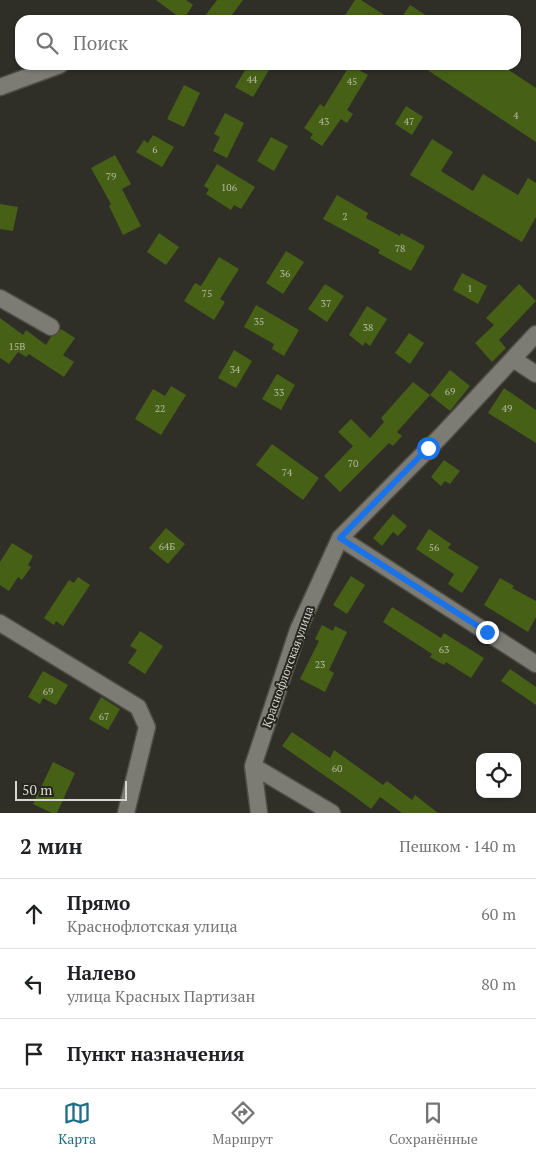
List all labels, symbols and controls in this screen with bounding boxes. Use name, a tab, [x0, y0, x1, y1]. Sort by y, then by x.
search box	[15, 15, 521, 70]
icon: search	[33, 29, 61, 57]
text: Поиск	[73, 30, 128, 55]
house number: 44	[247, 73, 258, 86]
house number: 45	[347, 75, 357, 88]
house number: 4	[513, 109, 519, 122]
house number: 43	[319, 115, 329, 128]
house number: 47	[404, 115, 414, 128]
house number: 6	[152, 143, 158, 156]
house number: 79	[106, 170, 116, 183]
house number: 106	[221, 181, 238, 194]
house number: 2	[342, 210, 348, 223]
house number: 78	[395, 242, 405, 255]
house number: 36	[280, 267, 291, 280]
house number: 1	[467, 282, 473, 295]
house number: 75	[202, 287, 212, 300]
house number: 37	[321, 297, 331, 310]
house number: 35	[254, 315, 264, 328]
house number: 38	[363, 321, 373, 334]
house number: 15В	[9, 340, 25, 353]
house number: 34	[230, 363, 241, 376]
house number: 69	[445, 385, 455, 398]
house number: 33	[274, 386, 284, 399]
house number: 22	[155, 402, 165, 415]
house number: 49	[502, 402, 512, 415]
route start	[417, 437, 440, 460]
house number: 70	[348, 457, 358, 470]
house number: 74	[282, 466, 293, 479]
house number: 64Б	[159, 540, 175, 553]
house number: 56	[429, 541, 440, 554]
street label: Краснофлотская улица	[259, 604, 316, 730]
route end	[476, 621, 499, 644]
house number: 63	[439, 643, 449, 656]
house number: 23	[315, 658, 325, 671]
house number: 69	[43, 685, 53, 698]
house number: 67	[99, 710, 109, 723]
map controls	[476, 753, 521, 798]
button: locate	[476, 753, 521, 798]
house number: 60	[332, 762, 342, 775]
scale bar	[15, 778, 128, 801]
text: 50 m	[22, 780, 52, 799]
text: 2 мин	[20, 832, 82, 860]
text: Пешком · 140 m	[399, 835, 516, 857]
text: Прямо	[67, 890, 130, 915]
icon: ahead	[20, 900, 48, 928]
text: 60 m	[481, 903, 516, 925]
text: Краснофлотская улица	[67, 915, 238, 937]
text: Налево	[67, 960, 136, 985]
icon: left	[20, 970, 48, 998]
text: 80 m	[481, 973, 516, 995]
text: улица Красных Партизан	[67, 985, 255, 1007]
icon: arrive	[20, 1040, 48, 1068]
text: Пункт назначения	[67, 1041, 244, 1066]
tab: Карта	[58, 1099, 96, 1148]
tab: Маршрут	[212, 1099, 273, 1148]
tab: Сохранённые	[389, 1099, 478, 1148]

